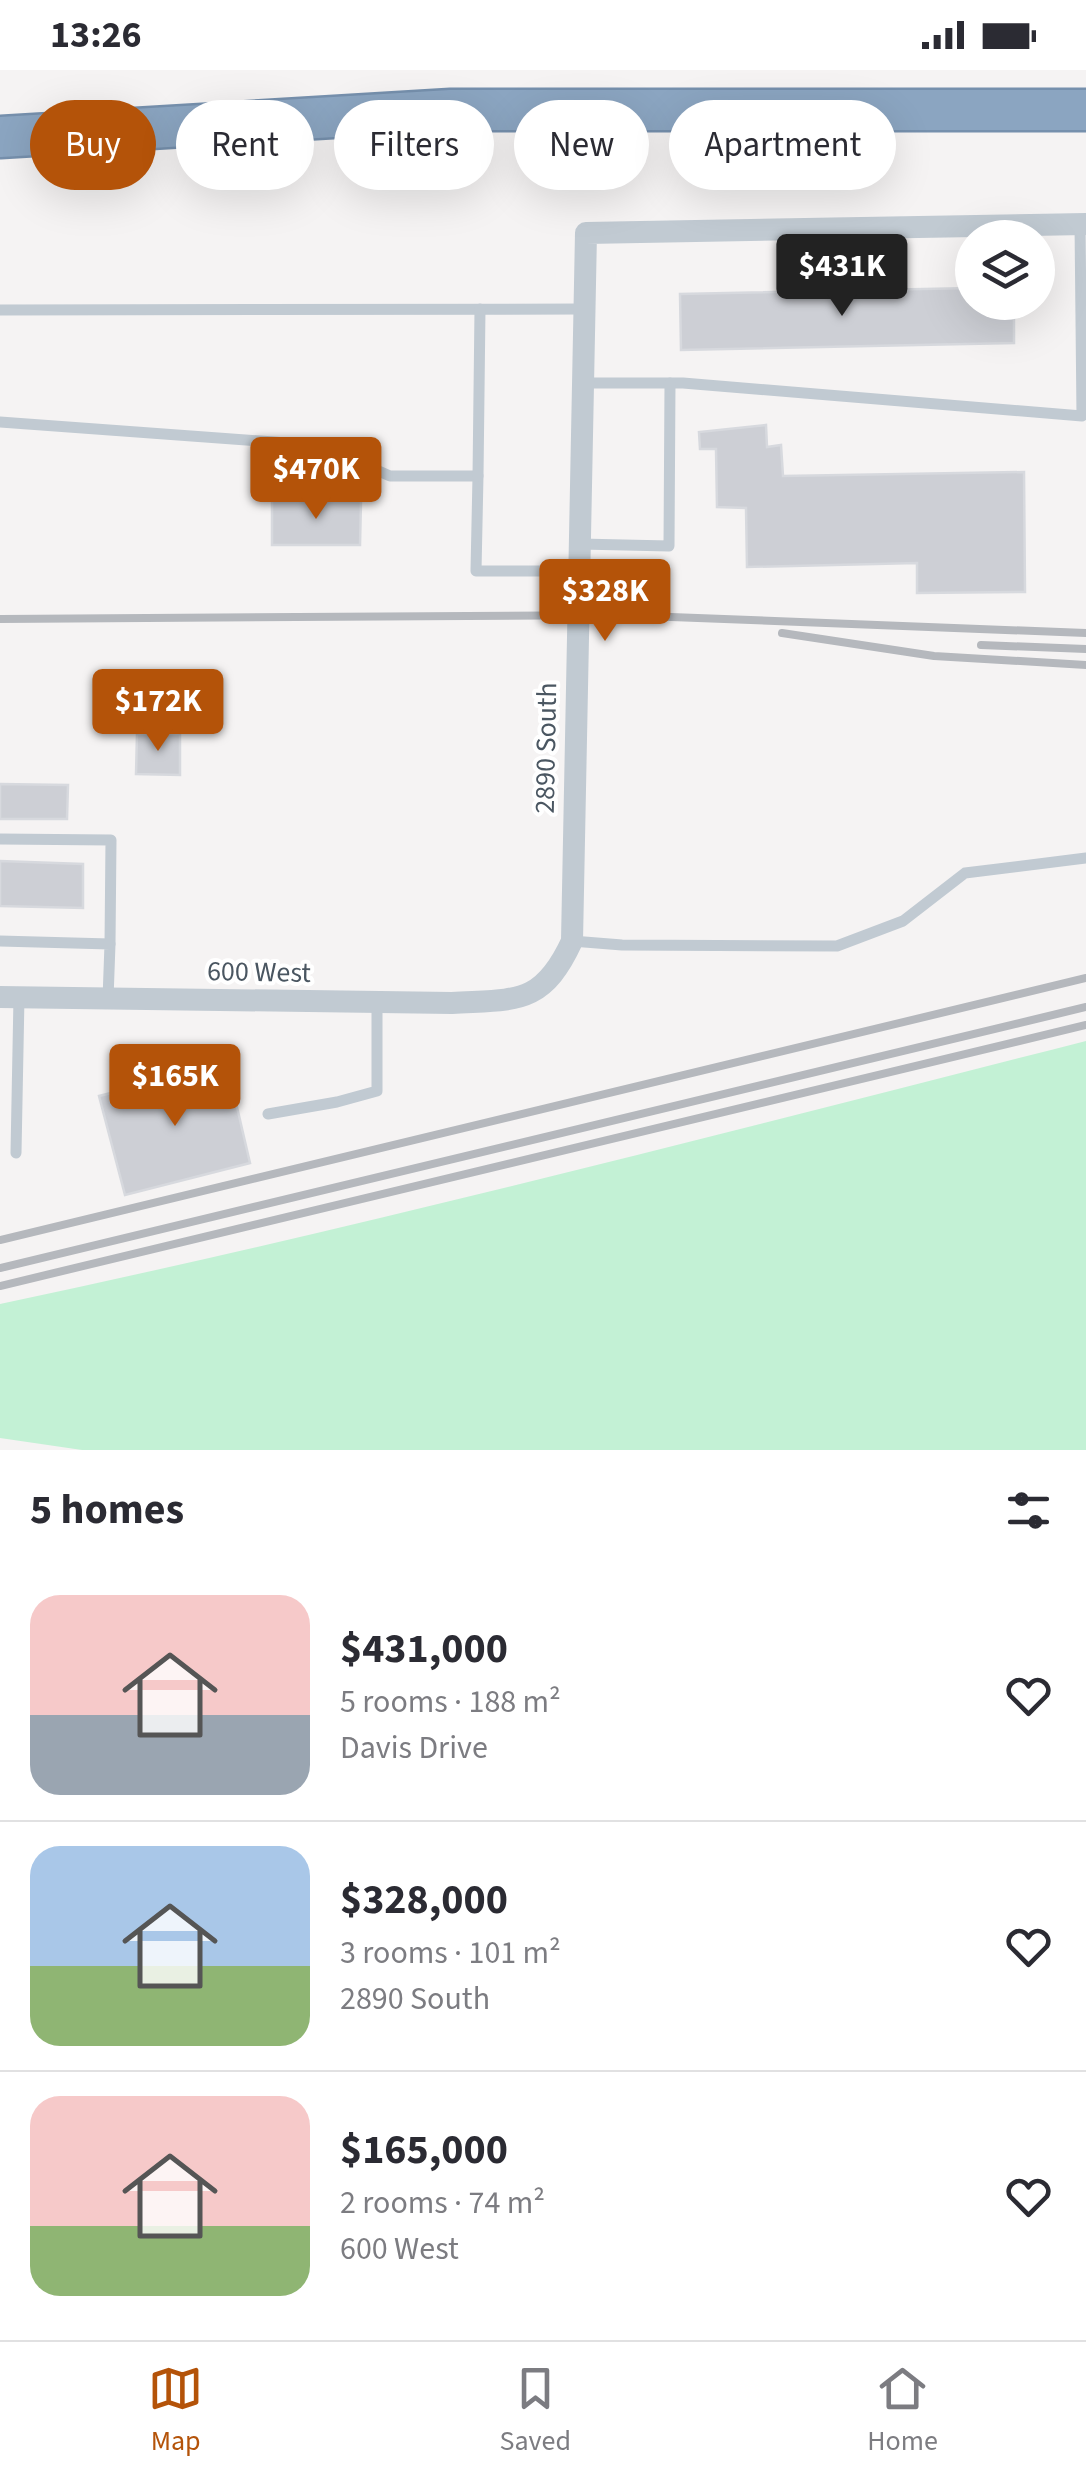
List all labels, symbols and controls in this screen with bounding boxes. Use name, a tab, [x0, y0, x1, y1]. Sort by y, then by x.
text: 13:26	[50, 8, 142, 62]
chip: Buy	[30, 100, 156, 190]
chip: Rent	[176, 100, 314, 190]
chip: Filters	[334, 100, 494, 190]
chip: New	[514, 100, 649, 190]
chip: Apartment	[669, 100, 896, 190]
map controls	[955, 220, 1055, 320]
button: layers	[955, 220, 1055, 320]
pin: $431K	[772, 234, 912, 319]
text: $431K	[798, 243, 886, 289]
pin: $470K	[246, 437, 386, 522]
text: $470K	[272, 446, 360, 492]
pin: $328K	[535, 559, 675, 644]
text: $328K	[561, 568, 649, 614]
pin: $172K	[88, 669, 228, 754]
text: $172K	[114, 678, 202, 724]
street label: 2890 South	[525, 682, 567, 814]
street label: 600 West	[207, 951, 312, 993]
pin: $165K	[105, 1044, 245, 1129]
text: $165K	[131, 1053, 219, 1099]
text: 5 homes	[30, 1480, 184, 1540]
icon: filters	[1001, 1483, 1056, 1538]
text: $431,000	[340, 1619, 508, 1679]
icon: home	[110, 1635, 230, 1755]
icon: heart	[1001, 1668, 1056, 1723]
text: 5 rooms · 188 m²	[340, 1679, 561, 1725]
text: Davis Drive	[340, 1725, 488, 1771]
text: $328,000	[340, 1870, 508, 1930]
icon: home	[110, 1886, 230, 2006]
icon: heart	[1001, 1919, 1056, 1974]
text: 3 rooms · 101 m²	[340, 1930, 561, 1976]
text: 2890 South	[340, 1976, 490, 2022]
text: $165,000	[340, 2120, 508, 2180]
icon: home	[110, 2136, 230, 2256]
icon: heart	[1001, 2169, 1056, 2224]
text: 2 rooms · 74 m²	[340, 2180, 545, 2226]
text: 600 West	[340, 2226, 459, 2272]
tab: Map	[148, 2361, 203, 2461]
tab: Saved	[499, 2361, 571, 2461]
tab: Home	[867, 2361, 938, 2461]

